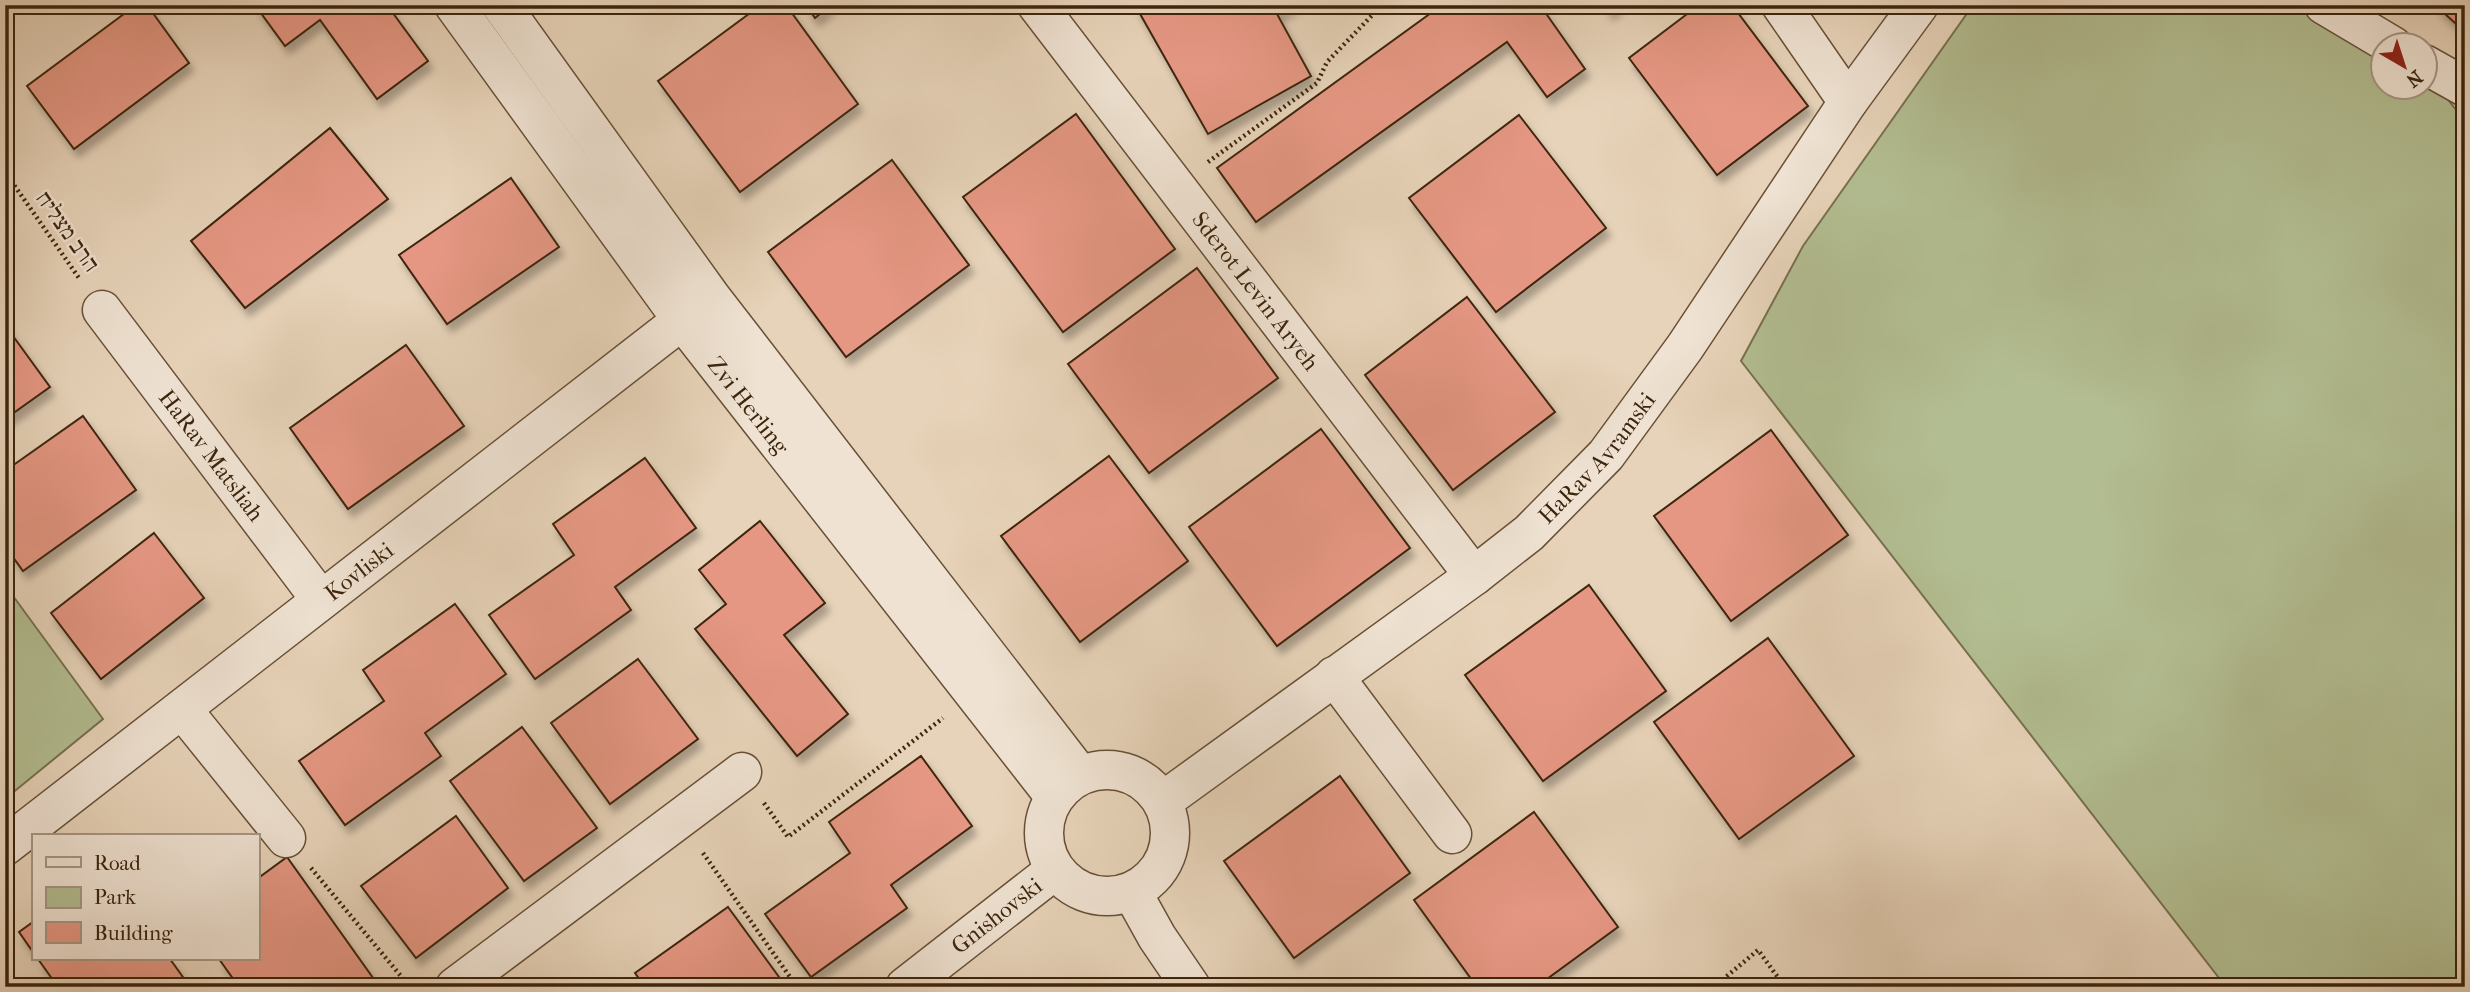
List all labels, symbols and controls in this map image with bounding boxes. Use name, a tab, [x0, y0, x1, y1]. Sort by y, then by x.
north arrow	[2368, 32, 2438, 102]
text: N	[2401, 65, 2427, 92]
street label: הרב מצליח	[30, 186, 105, 277]
street label: Sderot Levin Aryeh	[1186, 206, 1325, 376]
street label: Zvi Herling	[702, 351, 795, 460]
street label: HaRav Matsliah	[153, 384, 270, 527]
street label: HaRav Avramski	[1533, 387, 1661, 530]
street label: Kovliski	[320, 537, 399, 607]
legend	[32, 834, 259, 960]
text: Road	[94, 851, 141, 875]
street label: Gnishovski	[946, 872, 1048, 960]
text: Park	[94, 885, 136, 909]
text: Building	[94, 921, 173, 945]

